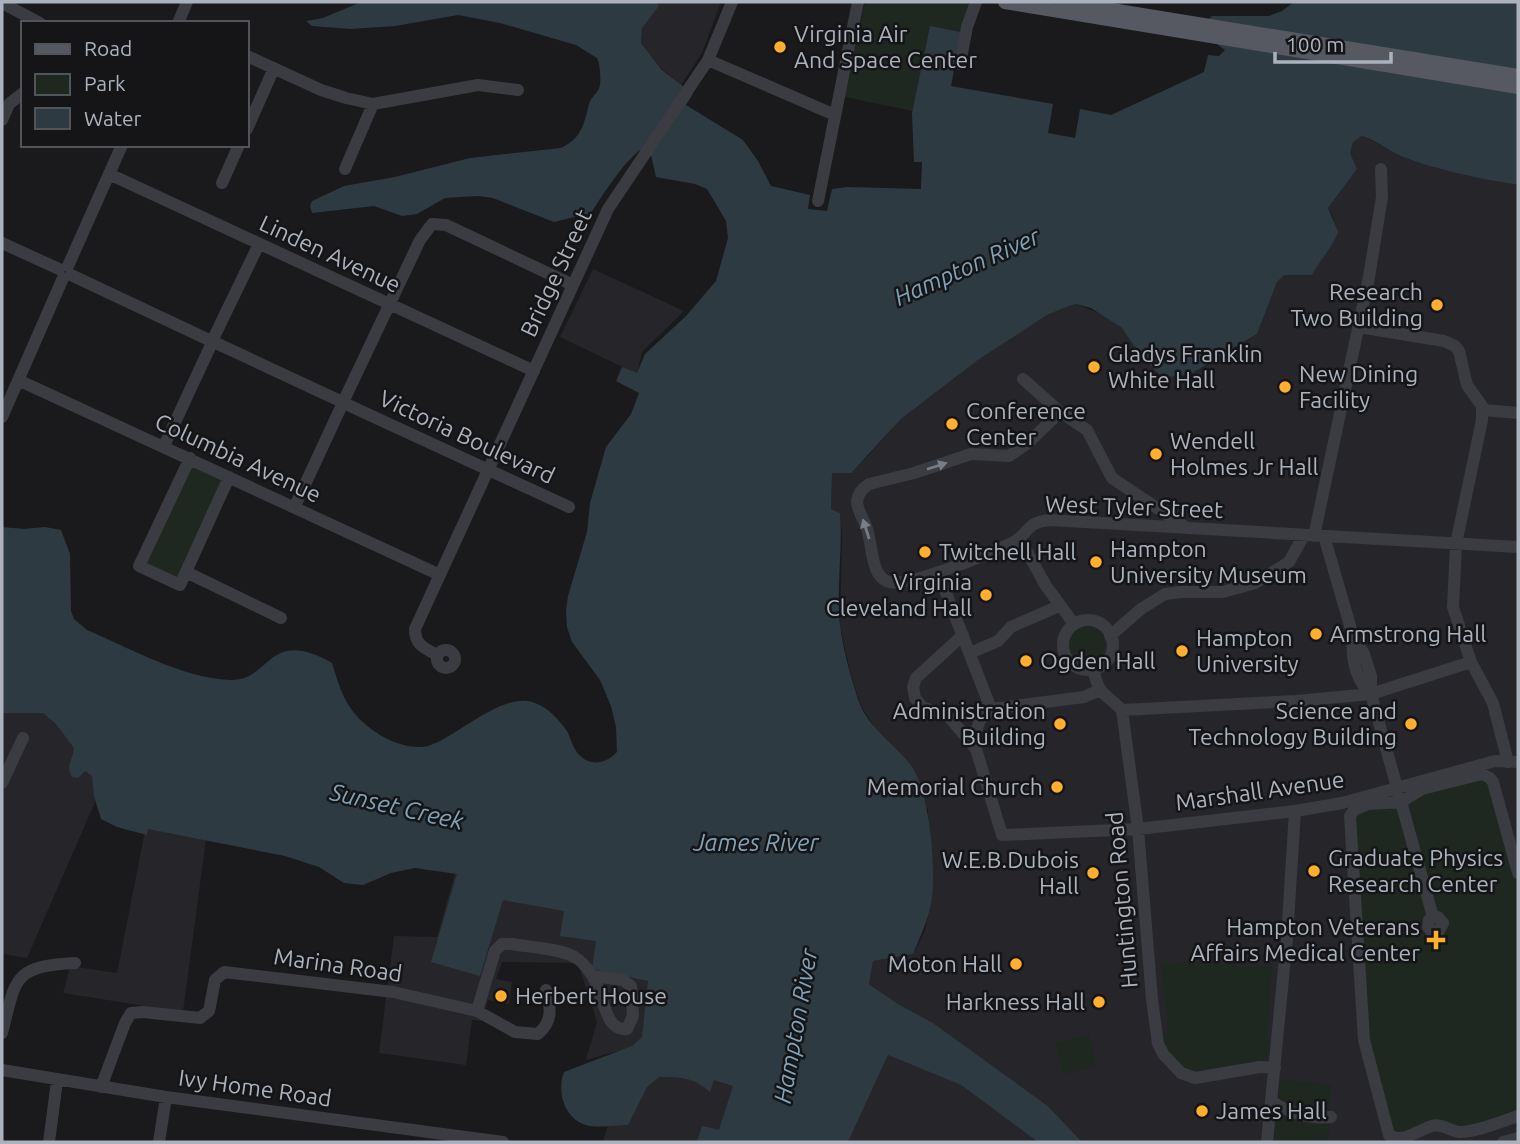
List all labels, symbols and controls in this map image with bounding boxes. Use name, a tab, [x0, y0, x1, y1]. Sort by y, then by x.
legend	[21, 21, 248, 147]
place label: Virginia Air And Space Center	[794, 21, 977, 72]
scale bar	[1275, 21, 1390, 65]
text: 100 m	[1286, 32, 1344, 56]
text: Road	[84, 36, 132, 60]
marker: Virginia Air And Space Center	[772, 39, 788, 55]
text: Park	[84, 71, 126, 95]
text: Water	[84, 106, 142, 130]
street label: Bridge Street	[515, 205, 596, 341]
street label: Linden Avenue	[256, 210, 405, 297]
water label: Hampton River	[890, 222, 1045, 311]
place label: Research Two Building	[1291, 279, 1423, 330]
marker: Research Two Building	[1429, 297, 1445, 313]
place label: Gladys Franklin White Hall	[1108, 341, 1263, 392]
marker: Gladys Franklin White Hall	[1086, 359, 1102, 375]
place label: New Dining Facility	[1299, 361, 1418, 412]
marker: New Dining Facility	[1277, 379, 1293, 395]
street label: Victoria Boulevard	[376, 385, 559, 488]
place label: Conference Center	[966, 398, 1086, 449]
street label: Columbia Avenue	[151, 408, 325, 507]
marker: Conference Center	[944, 416, 960, 432]
place label: Wendell Holmes Jr Hall	[1170, 428, 1319, 479]
marker: Wendell Holmes Jr Hall	[1148, 446, 1164, 462]
one-way arrow	[927, 460, 948, 471]
street label: West Tyler Street	[1044, 491, 1224, 522]
one-way arrow	[860, 519, 871, 540]
place label: Hampton University Museum	[1110, 536, 1307, 587]
place label: Twitchell Hall	[939, 539, 1076, 564]
marker: Twitchell Hall	[917, 544, 933, 560]
marker: Hampton University Museum	[1088, 554, 1104, 570]
place label: Virginia Cleveland Hall	[826, 569, 972, 620]
marker: Virginia Cleveland Hall	[978, 587, 994, 603]
place label: Armstrong Hall	[1330, 621, 1486, 646]
place label: Hampton University	[1196, 625, 1299, 676]
marker: Armstrong Hall	[1308, 626, 1324, 642]
marker: Hampton University	[1174, 643, 1190, 659]
place label: Ogden Hall	[1040, 648, 1156, 673]
marker: Ogden Hall	[1018, 653, 1034, 669]
place label: Administration Building	[893, 698, 1046, 749]
place label: Science and Technology Building	[1188, 698, 1397, 749]
marker: Administration Building	[1052, 716, 1068, 732]
marker: Science and Technology Building	[1403, 716, 1419, 732]
street label: Marshall Avenue	[1174, 766, 1346, 815]
place label: Memorial Church	[867, 774, 1043, 799]
water label: Sunset Creek	[327, 778, 467, 835]
marker: Memorial Church	[1049, 779, 1065, 795]
street label: Huntington Road	[1101, 811, 1142, 989]
water label: James River	[692, 829, 819, 856]
place label: Graduate Physics Research Center	[1328, 845, 1503, 896]
place label: W.E.B.Dubois Hall	[942, 847, 1079, 898]
marker: Graduate Physics Research Center	[1306, 863, 1322, 879]
marker: W.E.B.Dubois Hall	[1085, 865, 1101, 881]
place label: Hampton Veterans Affairs Medical Center	[1190, 914, 1420, 965]
marker: Hampton Veterans Affairs Medical Center	[1426, 930, 1446, 950]
street label: Marina Road	[272, 943, 404, 986]
water label: Hampton River	[769, 946, 823, 1105]
place label: Moton Hall	[888, 951, 1002, 976]
marker: Moton Hall	[1008, 956, 1024, 972]
place label: Herbert House	[515, 983, 667, 1008]
marker: Herbert House	[493, 988, 509, 1004]
place label: Harkness Hall	[946, 989, 1085, 1014]
marker: Harkness Hall	[1091, 994, 1107, 1010]
street label: Ivy Home Road	[177, 1064, 333, 1111]
place label: James Hall	[1216, 1098, 1327, 1123]
marker: James Hall	[1194, 1103, 1210, 1119]

